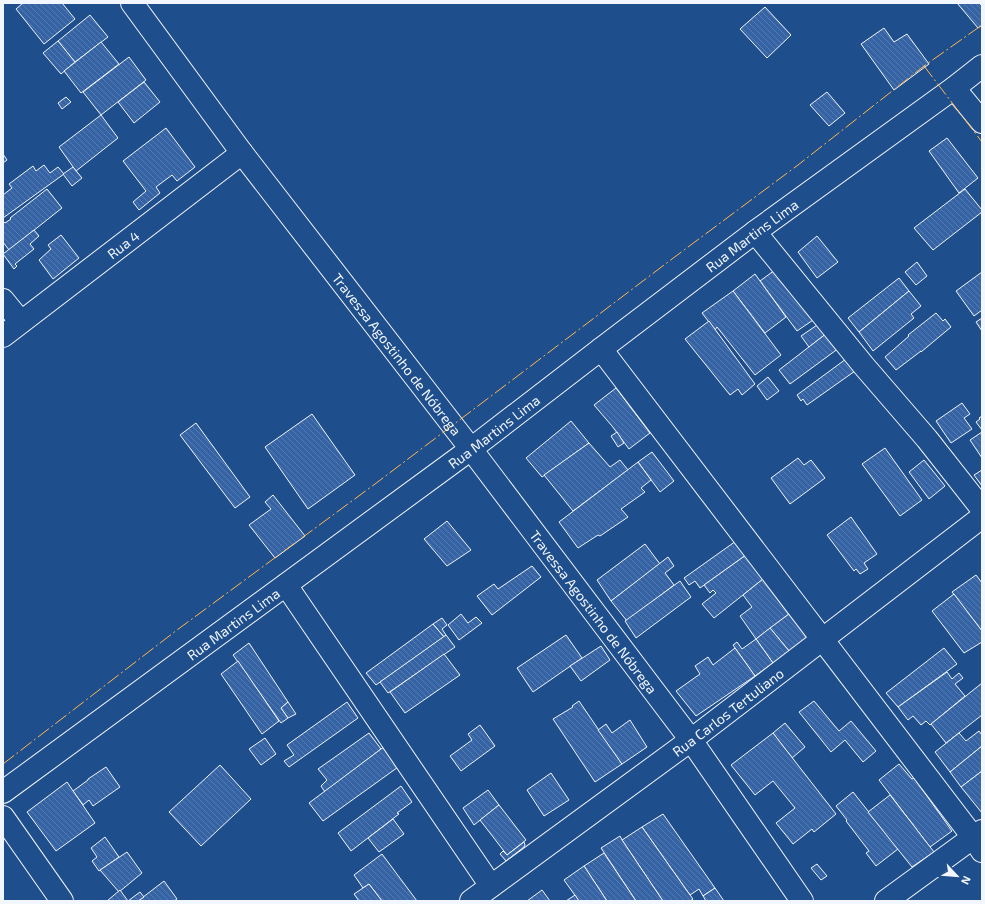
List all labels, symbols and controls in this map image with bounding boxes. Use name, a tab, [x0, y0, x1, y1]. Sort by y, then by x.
street label: Rua Martins Lima	[702, 195, 801, 275]
street label: Rua 4	[103, 226, 142, 262]
street label: Travessa Agostinho de Nóbrega	[329, 269, 465, 438]
street label: Rua Martins Lima	[444, 391, 543, 472]
street label: Travessa Agostinho de Nóbrega	[527, 526, 661, 697]
street label: Rua Martins Lima	[183, 584, 283, 663]
street label: Rua Carlos Tertuliano	[669, 664, 787, 759]
north arrow	[937, 856, 977, 896]
text: N	[959, 874, 974, 887]

